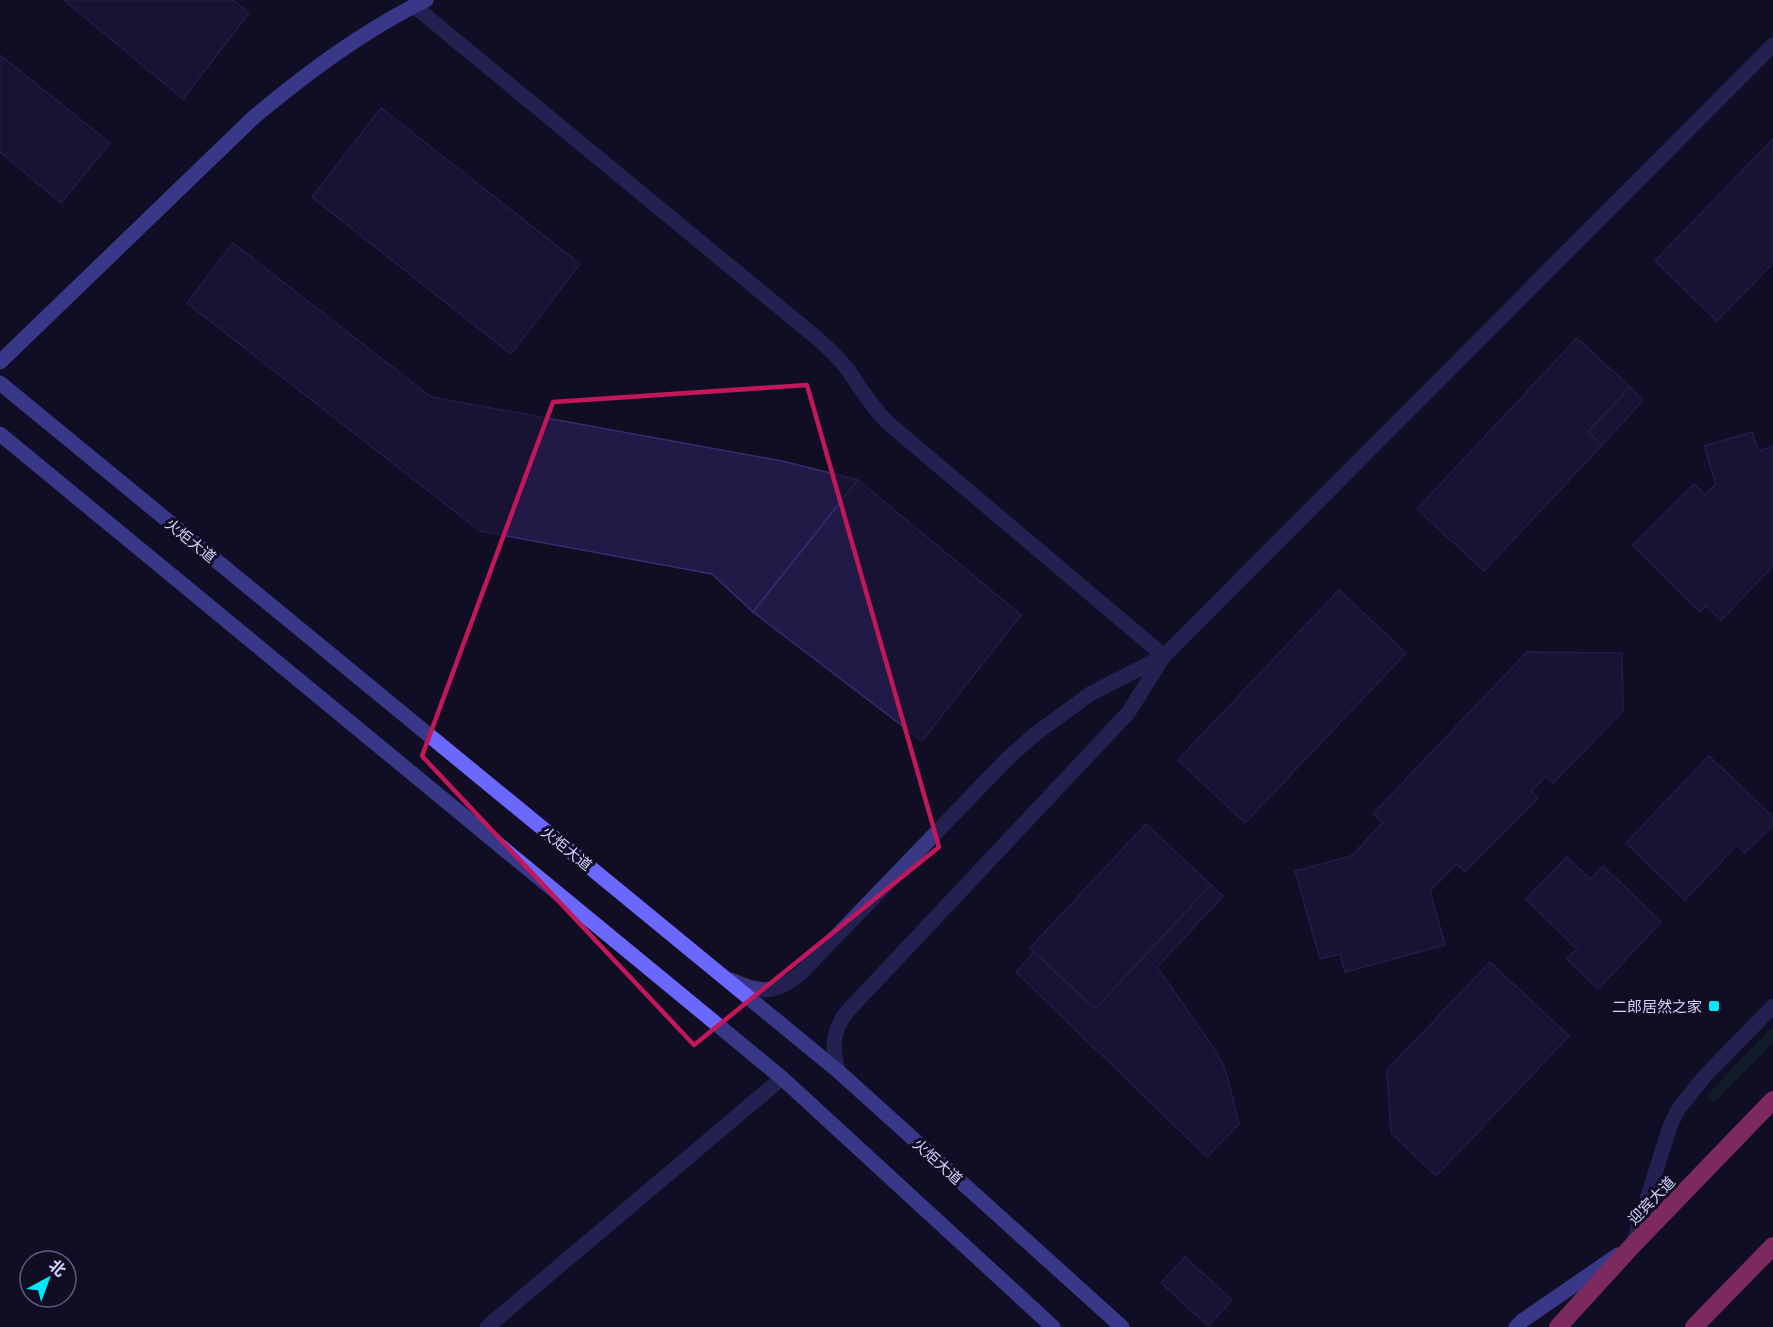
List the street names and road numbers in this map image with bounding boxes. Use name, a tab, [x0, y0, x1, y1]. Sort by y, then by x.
street label: 火炬大道	[162, 514, 220, 566]
street label: 火炬大道	[538, 822, 596, 874]
street label: 火炬大道	[910, 1134, 966, 1188]
street label: 迎宾大道	[1624, 1172, 1678, 1228]

